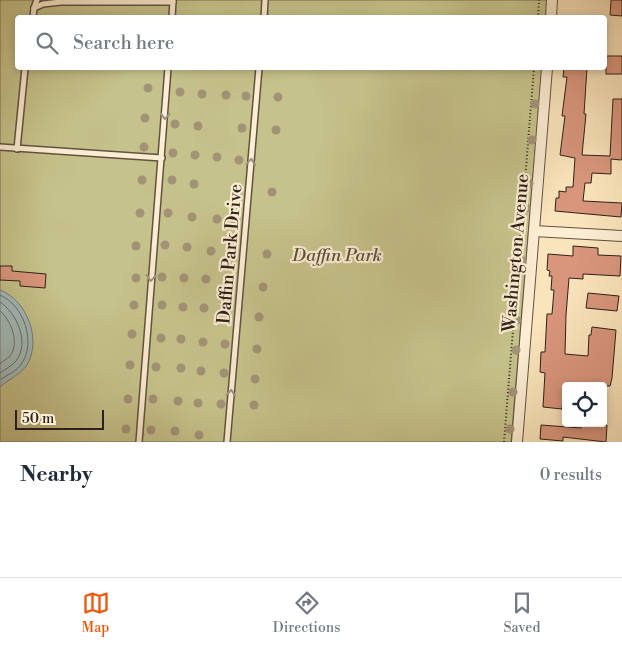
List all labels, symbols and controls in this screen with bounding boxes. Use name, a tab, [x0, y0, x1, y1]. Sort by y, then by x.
search box	[15, 15, 607, 70]
icon: search	[33, 29, 61, 57]
text: Search here	[73, 31, 174, 55]
one-way arrow	[160, 112, 171, 120]
one-way arrow	[245, 157, 256, 165]
street label: Washington Avenue	[498, 173, 534, 334]
street label: Daffin Park Drive	[212, 183, 248, 325]
park label: Daffin Park	[291, 244, 382, 267]
one-way arrow	[146, 274, 157, 282]
map controls	[562, 382, 607, 427]
button: locate	[562, 382, 607, 427]
one-way arrow	[226, 389, 237, 397]
scale bar	[15, 407, 104, 430]
text: 50 m	[22, 410, 54, 428]
text: Nearby	[20, 462, 93, 488]
text: 0 results	[540, 465, 602, 485]
tab: Map	[82, 589, 110, 637]
tab: Directions	[273, 589, 340, 637]
tab: Saved	[504, 589, 540, 637]

